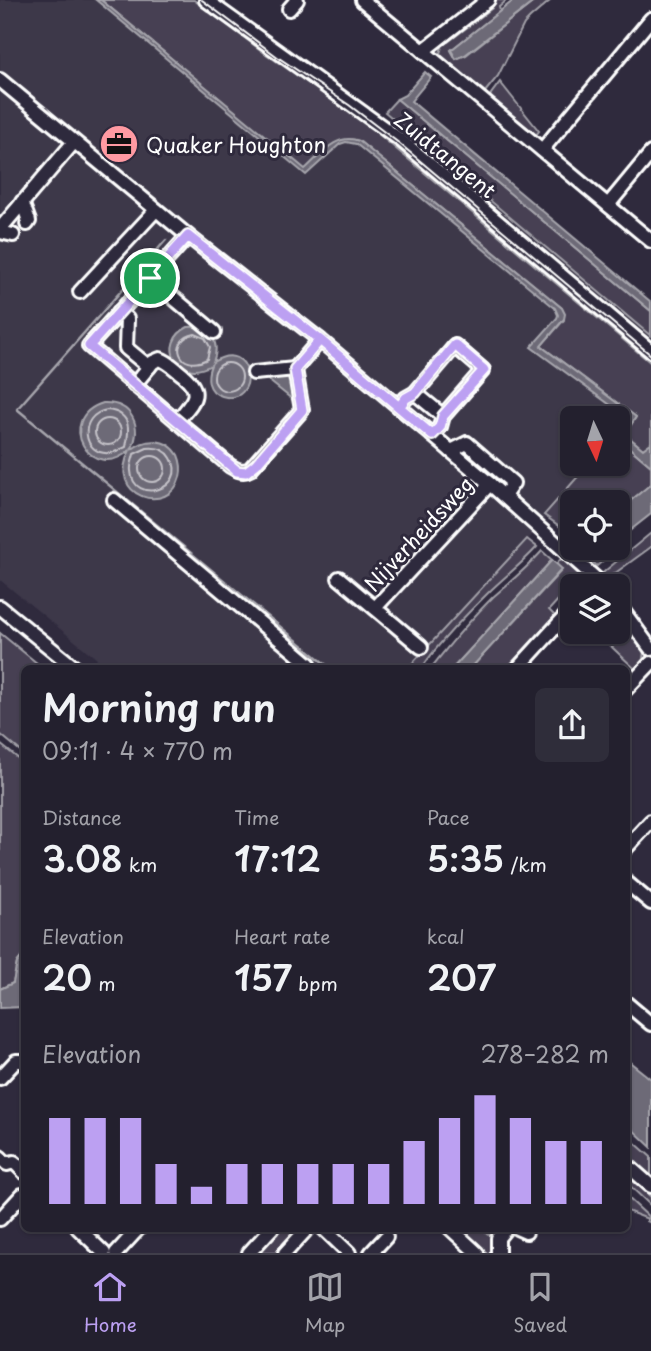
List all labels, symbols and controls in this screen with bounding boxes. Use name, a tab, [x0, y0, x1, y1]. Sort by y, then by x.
street label: Zuidtangent	[388, 103, 504, 205]
office icon: Quaker Houghton	[98, 123, 140, 165]
place label: Quaker Houghton	[146, 128, 326, 160]
pin	[120, 248, 180, 308]
icon: arrive	[131, 259, 169, 297]
north arrow	[560, 406, 630, 476]
map controls	[560, 406, 630, 644]
street label: Nijverheidsweg	[356, 468, 480, 598]
button: locate	[560, 490, 630, 560]
button: layers	[560, 574, 630, 644]
text: Morning run	[42, 678, 276, 735]
button: share	[535, 688, 609, 762]
text: 09:11 · 4 × 770 m	[42, 733, 233, 768]
text: Distance	[42, 803, 122, 831]
text: Time	[234, 803, 279, 831]
text: Pace	[427, 803, 470, 831]
text: 3.08	[42, 831, 123, 884]
text: 17:12	[234, 831, 321, 884]
text: 5:35	[427, 831, 504, 884]
text: km	[123, 850, 157, 878]
text: /km	[504, 850, 547, 878]
text: Elevation	[42, 922, 124, 950]
text: Heart rate	[234, 922, 330, 950]
text: kcal	[427, 922, 465, 950]
text: 20	[42, 950, 92, 1003]
text: 157	[234, 950, 292, 1003]
text: 207	[427, 950, 496, 1003]
text: m	[92, 969, 116, 997]
text: bpm	[292, 969, 338, 997]
text: Elevation	[42, 1036, 141, 1071]
text: 278–282 m	[481, 1036, 609, 1071]
tab: Home	[84, 1268, 137, 1338]
tab: Map	[305, 1268, 345, 1338]
tab: Saved	[513, 1268, 567, 1338]

